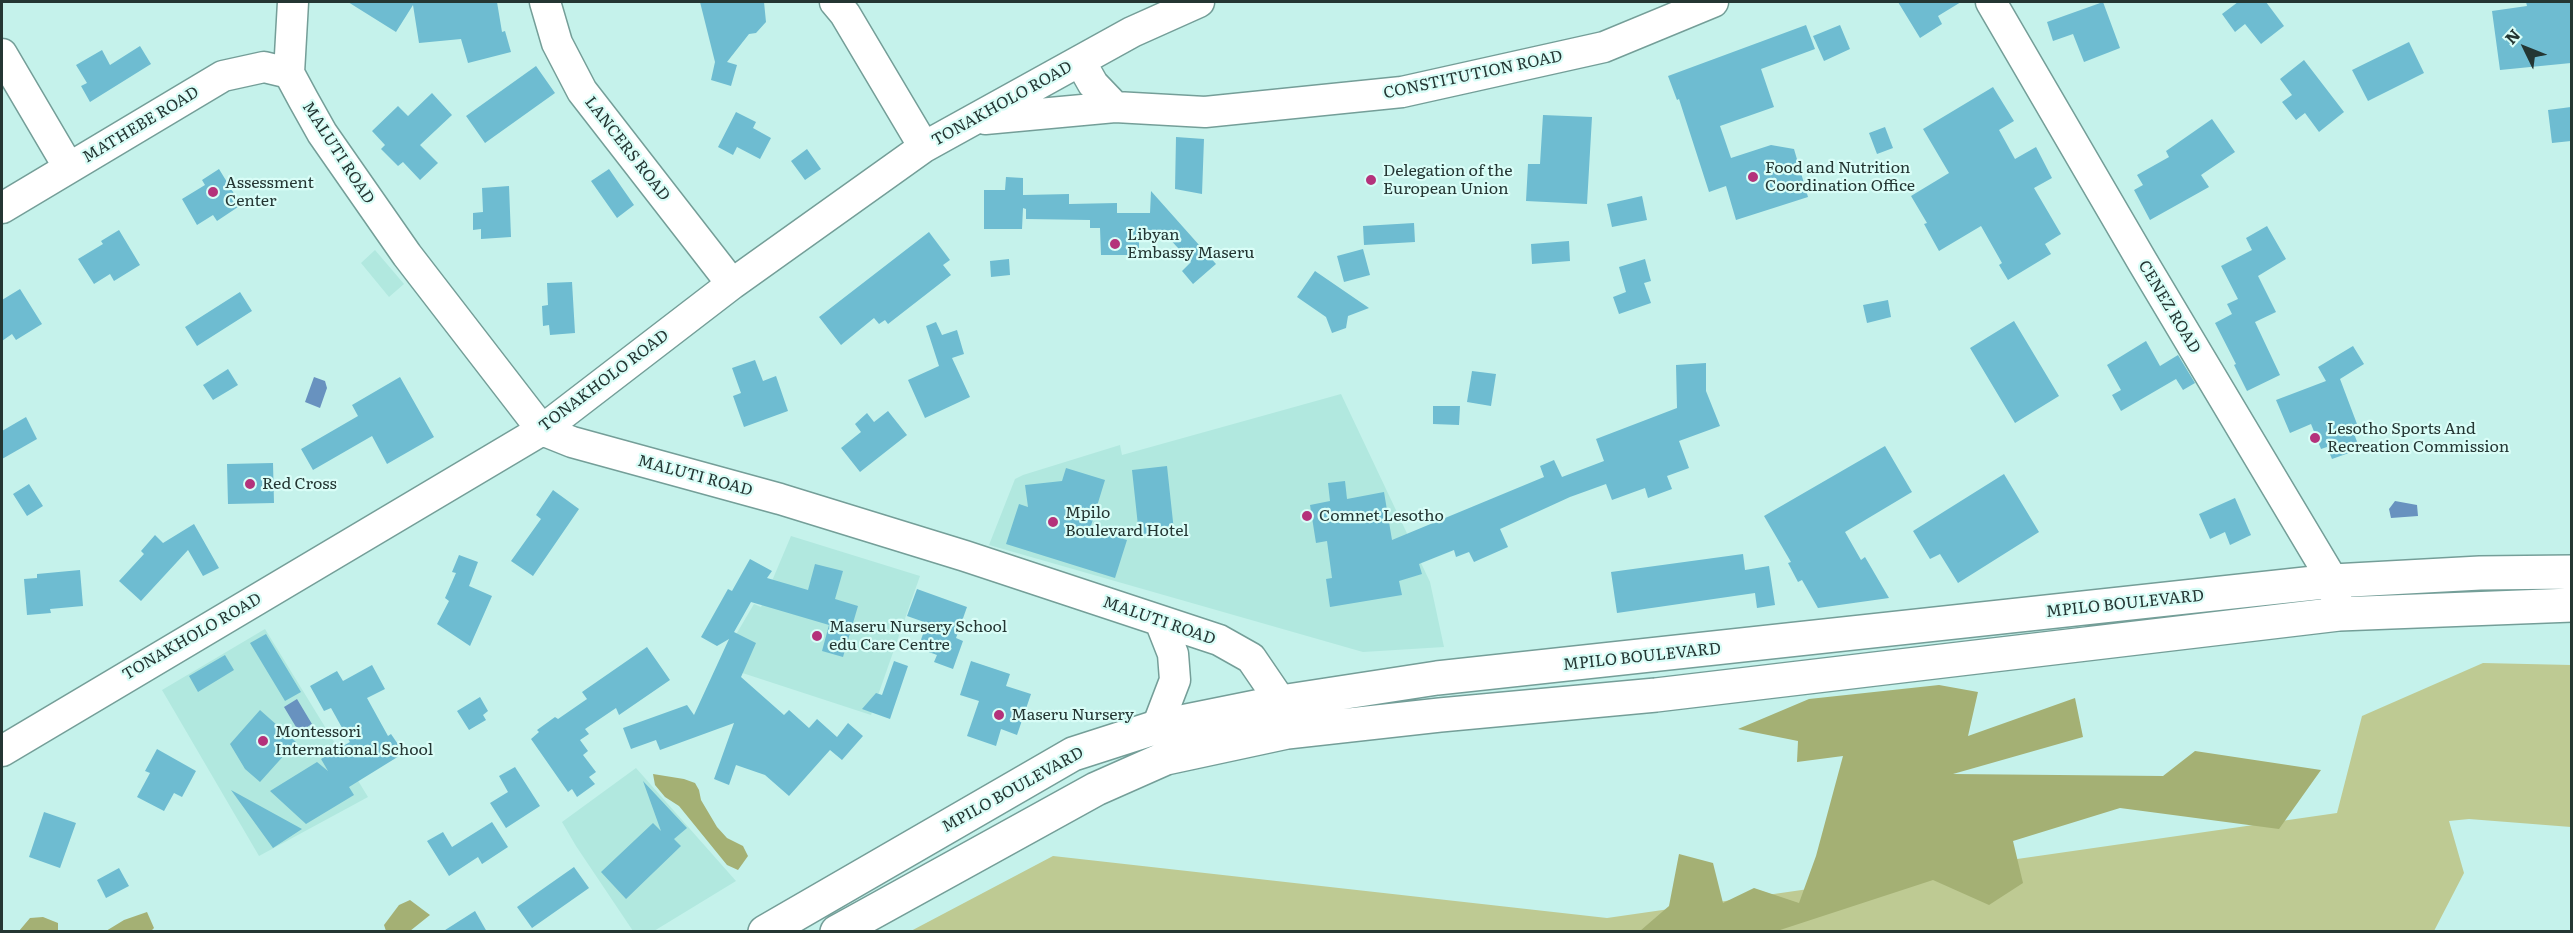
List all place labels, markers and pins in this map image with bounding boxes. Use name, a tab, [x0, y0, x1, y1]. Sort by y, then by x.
place label: Food and Nutrition Coordination Office	[1765, 158, 1915, 196]
place label: Delegation of the European Union	[1383, 161, 1513, 199]
marker: Food and Nutrition Coordination Office	[1746, 170, 1760, 184]
place label: Assessment Center	[225, 173, 314, 211]
marker: Delegation of the European Union	[1364, 173, 1378, 187]
marker: Assessment Center	[206, 185, 220, 199]
place label: Libyan Embassy Maseru	[1127, 225, 1254, 263]
marker: Libyan Embassy Maseru	[1108, 237, 1122, 251]
place label: Lesotho Sports And Recreation Commission	[2327, 419, 2509, 457]
marker: Lesotho Sports And Recreation Commission	[2308, 431, 2322, 445]
place label: Red Cross	[262, 474, 337, 494]
marker: Red Cross	[243, 477, 257, 491]
place label: Mpilo Boulevard Hotel	[1065, 503, 1189, 541]
place label: Comnet Lesotho	[1319, 506, 1444, 526]
marker: Comnet Lesotho	[1300, 509, 1314, 523]
marker: Mpilo Boulevard Hotel	[1046, 515, 1060, 529]
place label: Maseru Nursery School edu Care Centre	[829, 617, 1007, 655]
marker: Maseru Nursery School edu Care Centre	[810, 629, 824, 643]
place label: Maseru Nursery	[1011, 705, 1134, 725]
marker: Maseru Nursery	[992, 708, 1006, 722]
place label: Montessori International School	[275, 722, 433, 760]
marker: Montessori International School	[256, 734, 270, 748]

